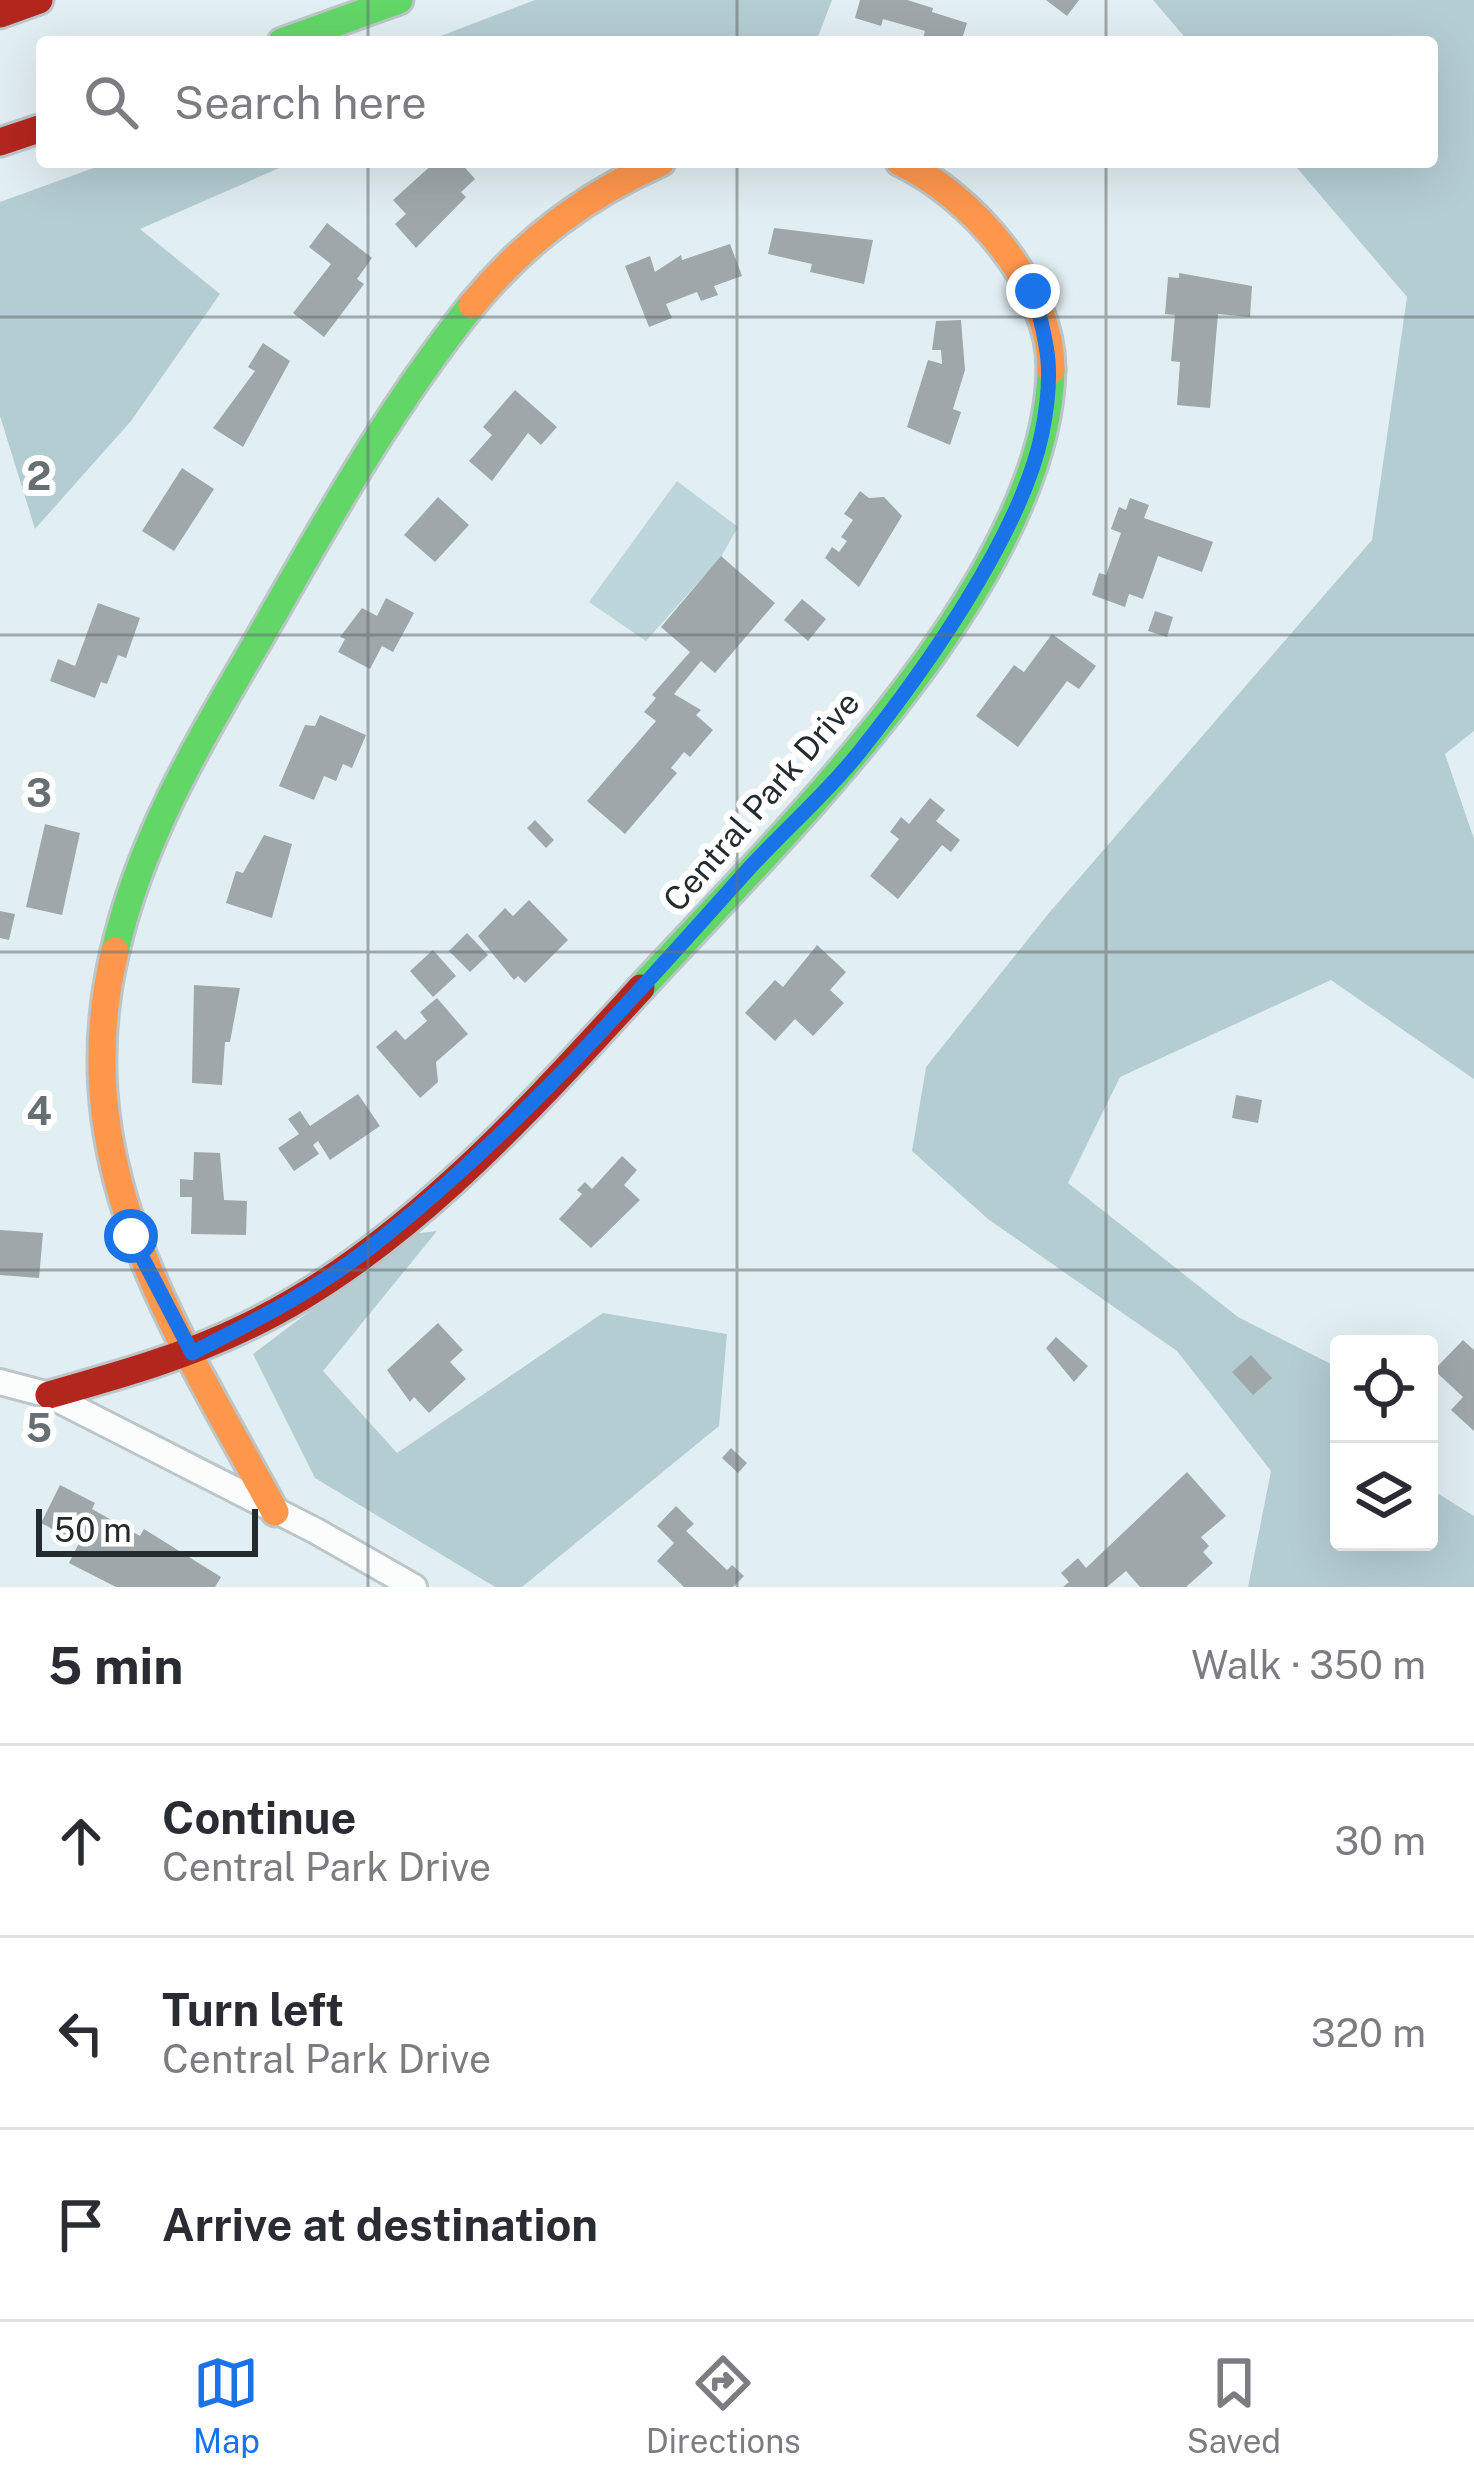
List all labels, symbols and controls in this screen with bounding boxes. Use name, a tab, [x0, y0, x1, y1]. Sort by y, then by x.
search box	[36, 36, 1438, 168]
icon: search	[78, 69, 144, 135]
text: Search here	[174, 76, 427, 129]
route end	[1006, 264, 1060, 318]
text: 2	[27, 453, 51, 499]
street label: Central Park Drive	[655, 683, 867, 919]
text: 3	[26, 770, 52, 816]
text: 4	[26, 1088, 52, 1134]
route start	[104, 1209, 158, 1263]
map controls	[1330, 1335, 1438, 1551]
button: locate	[1330, 1335, 1438, 1443]
text: 5	[26, 1405, 52, 1451]
button: layers	[1330, 1443, 1438, 1551]
scale bar	[36, 1503, 258, 1556]
text: 50 m	[54, 1511, 132, 1549]
text: 5 min	[48, 1636, 184, 1695]
text: Walk · 350 m	[1191, 1642, 1426, 1688]
text: Continue	[162, 1791, 356, 1844]
icon: ahead	[48, 1808, 114, 1874]
text: 30 m	[1335, 1818, 1426, 1864]
text: Central Park Drive	[162, 1844, 491, 1890]
text: Turn left	[162, 1983, 344, 2036]
icon: left	[48, 2000, 114, 2066]
text: 320 m	[1311, 2010, 1426, 2056]
text: Central Park Drive	[162, 2036, 491, 2082]
icon: arrive	[48, 2192, 114, 2258]
text: Arrive at destination	[162, 2198, 598, 2251]
tab: Map	[193, 2350, 260, 2460]
tab: Directions	[646, 2350, 801, 2460]
tab: Saved	[1187, 2350, 1281, 2460]

